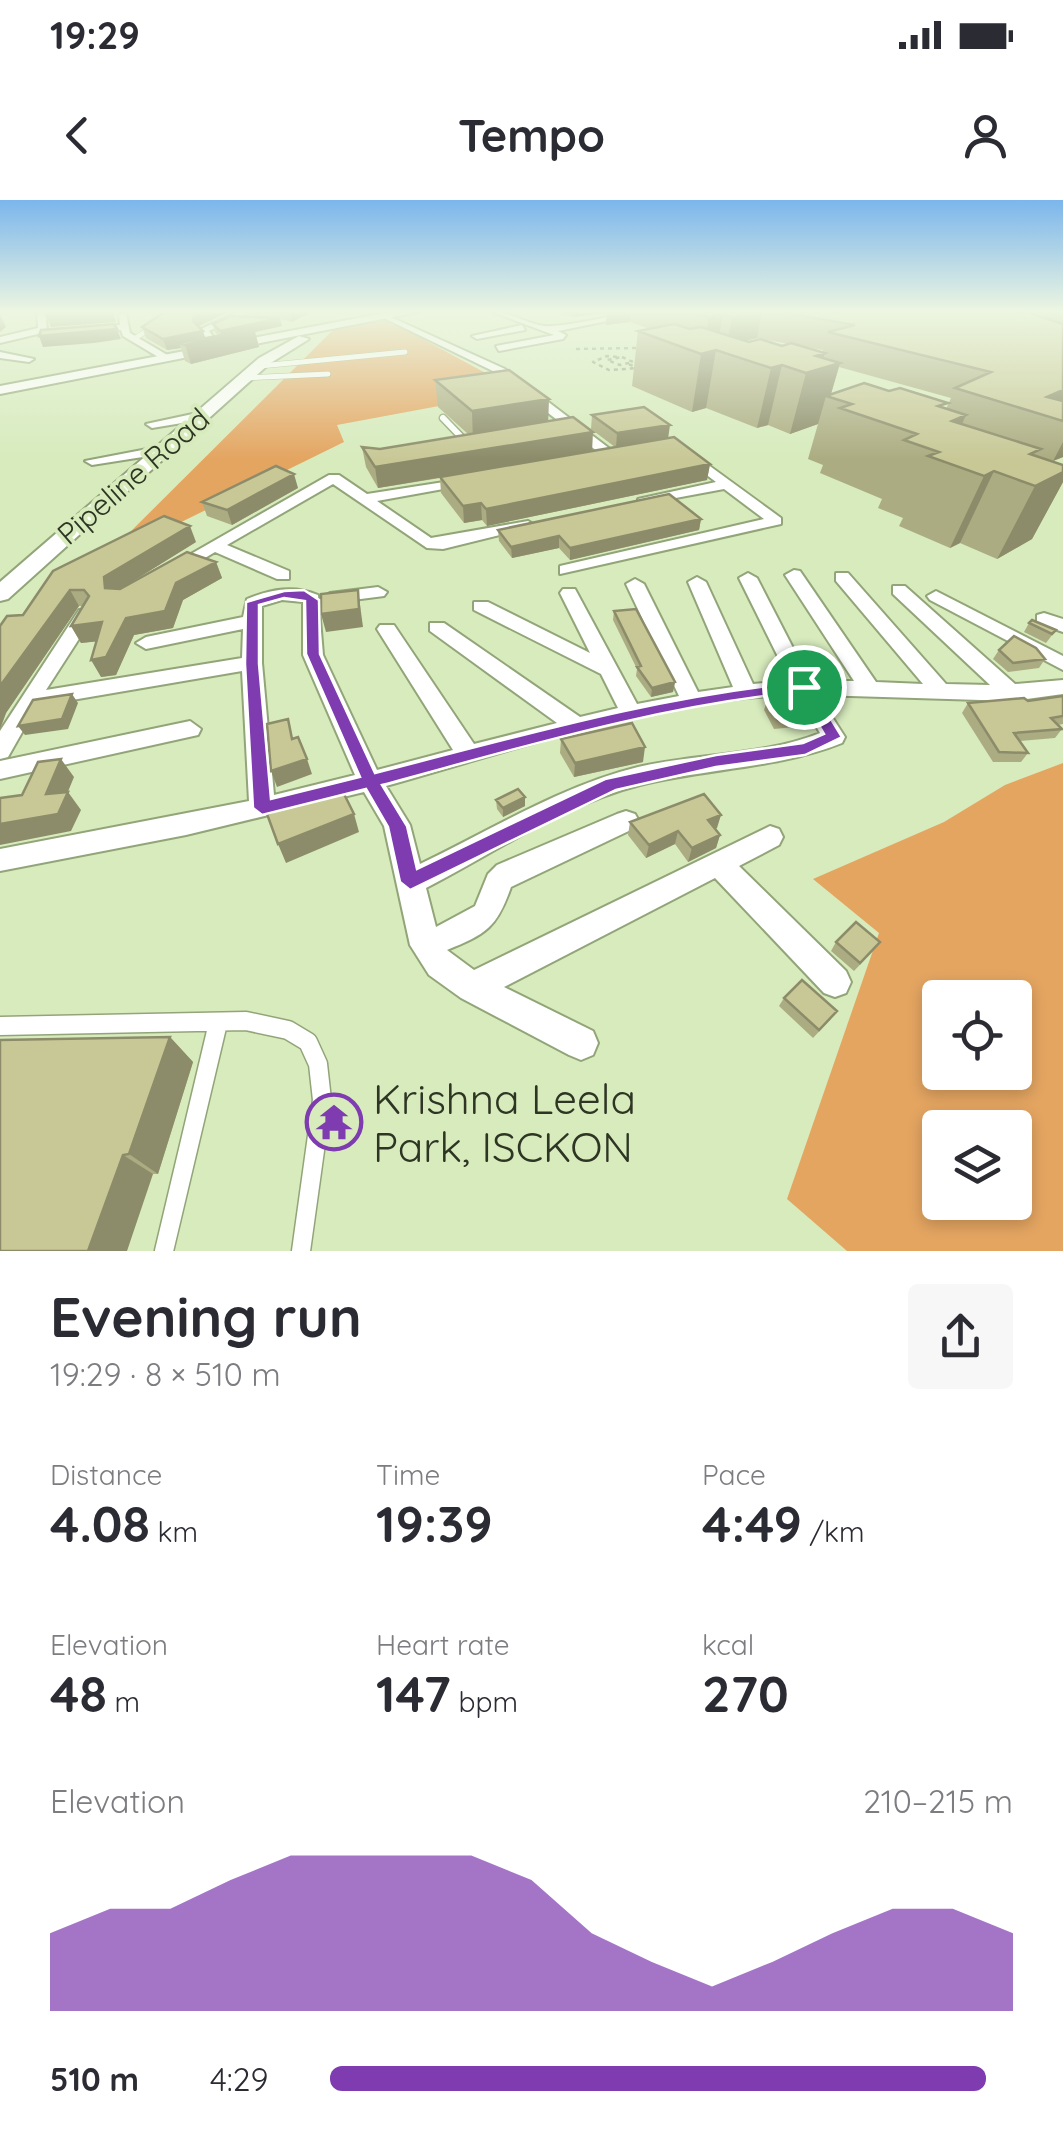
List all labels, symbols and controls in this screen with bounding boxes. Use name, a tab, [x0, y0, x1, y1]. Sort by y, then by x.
text: 19:29	[50, 11, 140, 59]
text: Tempo	[458, 107, 605, 163]
icon: back	[50, 108, 105, 163]
icon: person	[958, 108, 1013, 163]
street label: Pipeline Road	[49, 399, 217, 553]
pin	[762, 645, 847, 730]
icon: arrive	[777, 660, 832, 715]
map controls	[922, 980, 1032, 1220]
button: locate	[922, 980, 1032, 1090]
place label: Krishna Leela Park, ISCKON	[373, 1072, 636, 1173]
temple icon: Krishna Leela Park, ISCKON	[304, 1092, 364, 1152]
button: layers	[922, 1110, 1032, 1220]
text: Evening run	[50, 1282, 362, 1351]
button: share	[908, 1284, 1013, 1389]
text: 19:29 · 8 × 510 m	[50, 1354, 281, 1394]
text: Distance	[50, 1457, 162, 1492]
text: Time	[376, 1457, 440, 1492]
text: Pace	[702, 1457, 766, 1492]
text: 4.08	[50, 1492, 150, 1555]
text: 19:39	[376, 1492, 493, 1555]
text: 4:49	[702, 1492, 802, 1555]
text: km	[150, 1514, 198, 1549]
text: /km	[802, 1514, 865, 1549]
text: Elevation	[50, 1627, 168, 1662]
text: Heart rate	[376, 1627, 510, 1662]
text: kcal	[702, 1627, 754, 1662]
text: 48	[50, 1662, 107, 1725]
text: 147	[376, 1662, 451, 1725]
text: 270	[702, 1662, 789, 1725]
text: m	[107, 1684, 140, 1719]
text: bpm	[451, 1684, 518, 1719]
text: Elevation	[50, 1781, 185, 1821]
text: 210–215 m	[863, 1781, 1013, 1821]
text: 510 m	[50, 2059, 139, 2099]
text: 4:29	[210, 2059, 268, 2099]

